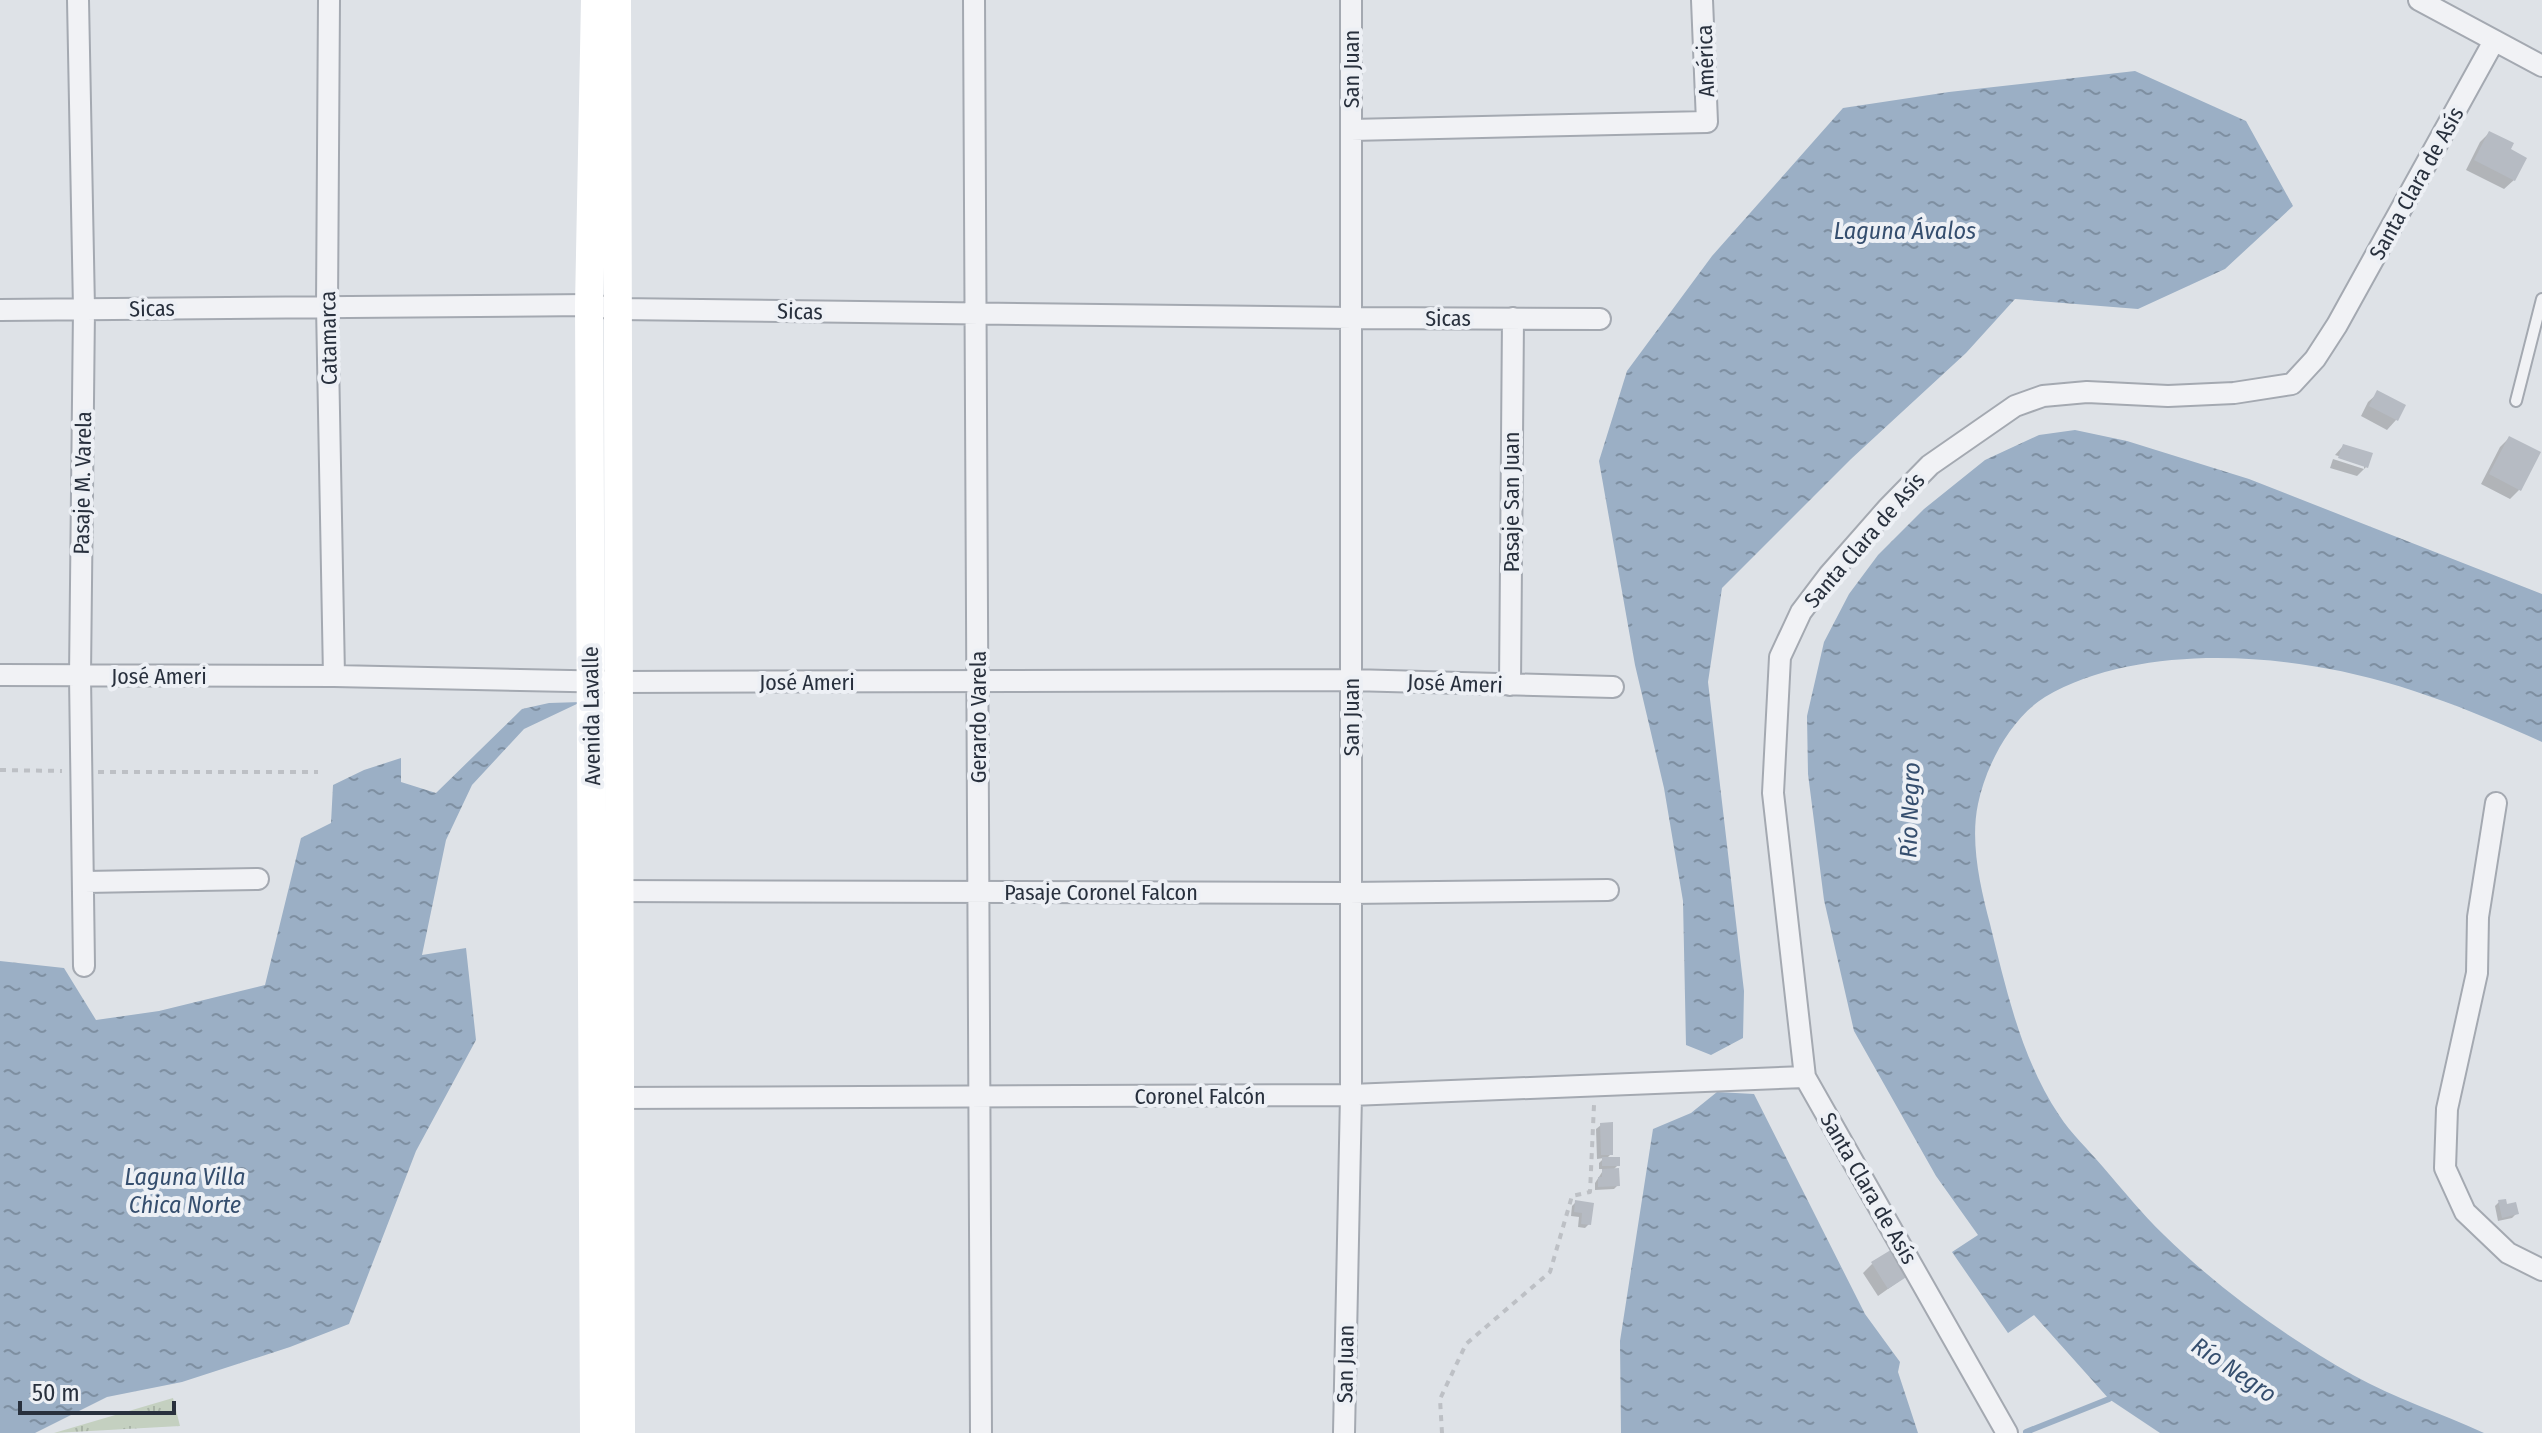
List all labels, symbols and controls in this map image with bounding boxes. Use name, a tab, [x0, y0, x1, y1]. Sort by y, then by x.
street label: América	[1691, 24, 1720, 98]
street label: San Juan	[1338, 30, 1365, 108]
street label: Santa Clara de Asís	[2363, 102, 2470, 264]
water label: Laguna Ávalos	[1834, 216, 1976, 245]
street label: Catamarca	[314, 291, 343, 385]
street label: Sicas	[129, 295, 175, 322]
street label: Sicas	[777, 298, 823, 325]
street label: Sicas	[1425, 305, 1471, 332]
street label: Pasaje M. Varela	[68, 411, 97, 555]
street label: Pasaje San Juan	[1498, 432, 1525, 572]
street label: Santa Clara de Asís	[1798, 467, 1930, 613]
street label: Avenida Lavalle	[577, 646, 606, 786]
street label: Gerardo Varela	[965, 651, 992, 783]
street label: José Ameri	[111, 663, 207, 690]
street label: José Ameri	[1407, 668, 1503, 699]
street label: José Ameri	[759, 669, 855, 696]
street label: San Juan	[1338, 678, 1365, 756]
water label: Río Negro	[1894, 762, 1926, 858]
street label: Pasaje Coronel Falcon	[1004, 879, 1198, 906]
street label: Coronel Falcón	[1134, 1083, 1266, 1110]
street label: Santa Clara de Asís	[1814, 1108, 1923, 1269]
water label: Laguna Villa Chica Norte	[124, 1163, 246, 1219]
street label: San Juan	[1331, 1325, 1360, 1403]
water label: Río Negro	[2186, 1332, 2282, 1408]
scale bar	[20, 1365, 174, 1415]
text: 50 m	[32, 1379, 80, 1407]

